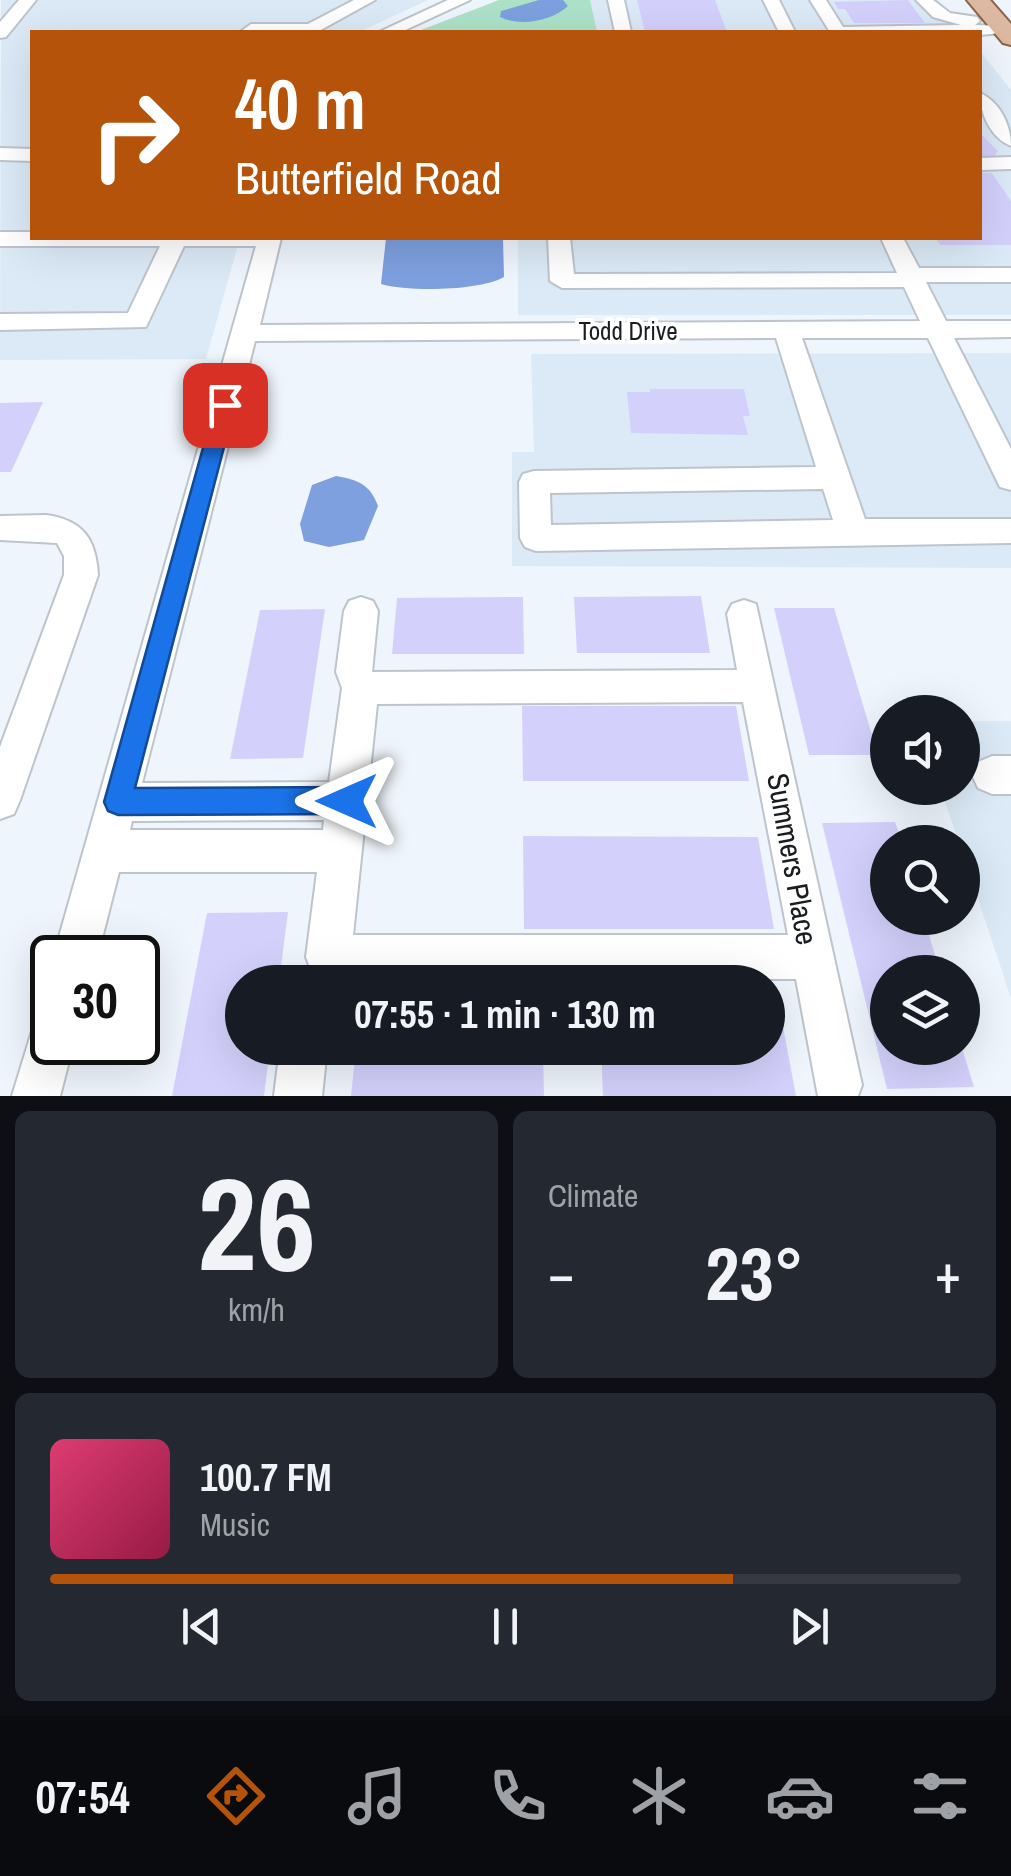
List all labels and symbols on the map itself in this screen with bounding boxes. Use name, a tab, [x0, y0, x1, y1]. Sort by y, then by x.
street label: Todd Drive	[578, 314, 678, 348]
pin	[183, 363, 268, 448]
position arrow	[295, 749, 399, 853]
street label: Summers Place	[758, 770, 828, 948]
speed limit sign: 30	[30, 935, 160, 1065]

